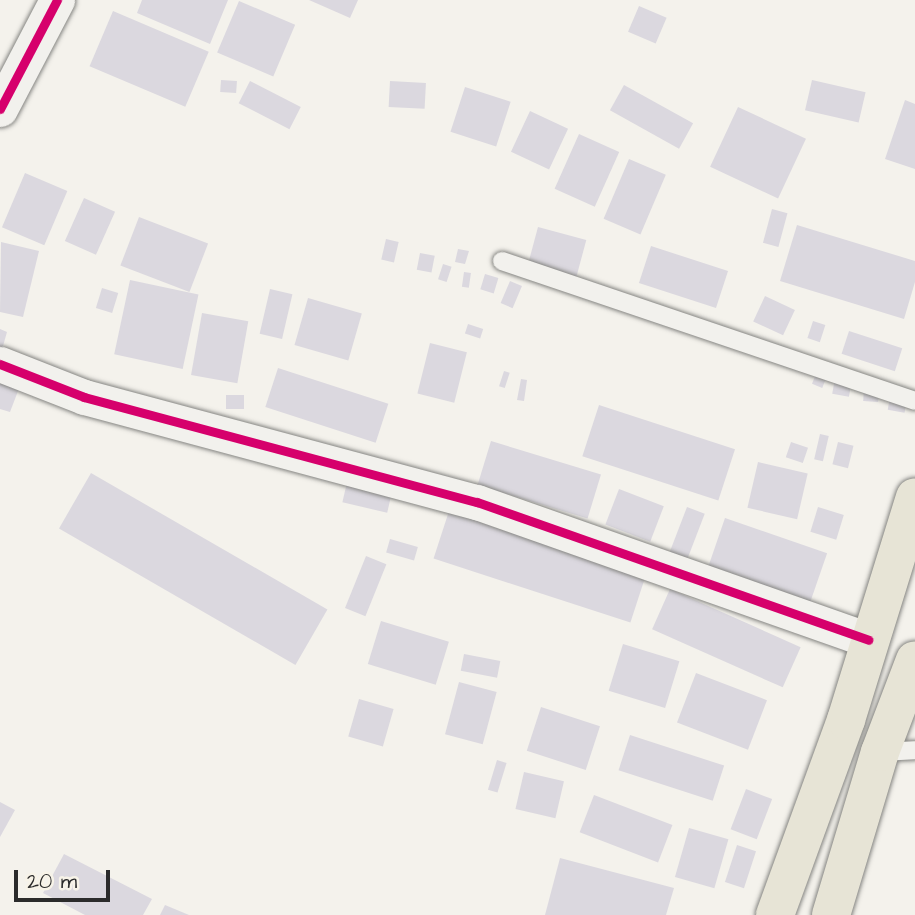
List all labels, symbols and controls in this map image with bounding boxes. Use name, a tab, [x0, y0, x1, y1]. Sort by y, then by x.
scale bar	[18, 856, 114, 900]
text: 20 m	[27, 867, 77, 896]

